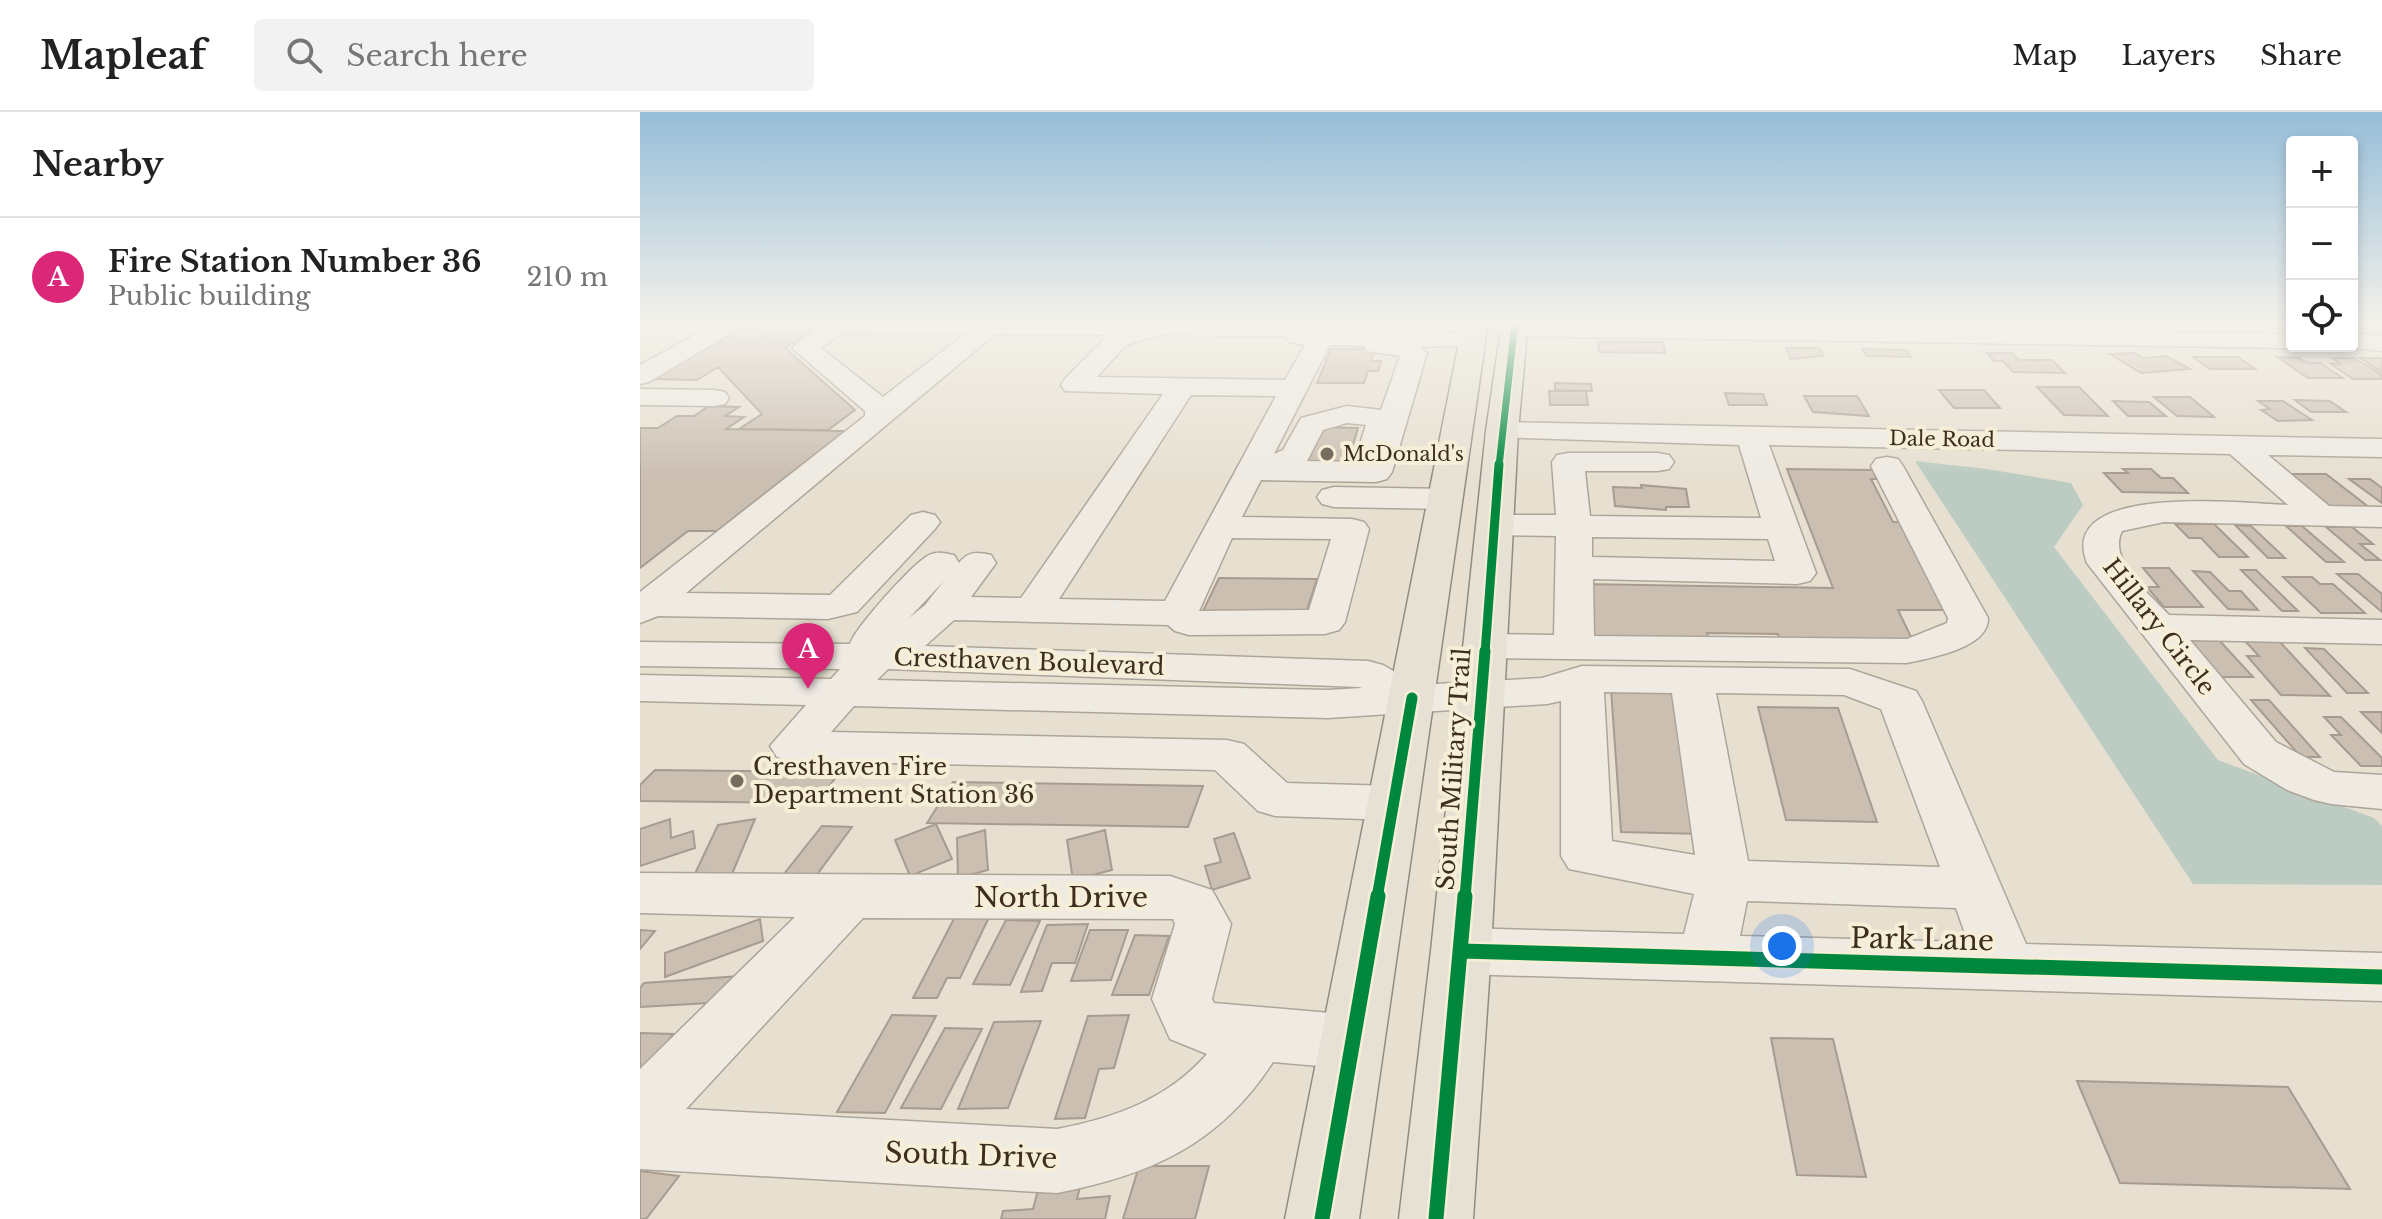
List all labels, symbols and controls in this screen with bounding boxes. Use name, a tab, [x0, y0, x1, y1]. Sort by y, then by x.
search box	[254, 19, 814, 91]
text: Mapleaf	[40, 32, 206, 79]
icon: search	[282, 33, 326, 77]
text: Search here	[346, 37, 528, 74]
text: Map	[2012, 38, 2077, 73]
text: Layers	[2121, 38, 2216, 73]
text: Share	[2260, 38, 2342, 73]
map controls	[2286, 136, 2358, 352]
button: +	[2286, 136, 2358, 208]
text: Nearby	[32, 143, 164, 185]
button: −	[2286, 208, 2358, 280]
text: Fire Station Number 36	[108, 243, 481, 280]
text: A	[47, 261, 69, 293]
text: 210 m	[526, 261, 608, 293]
text: Public building	[108, 280, 311, 312]
button: locate	[2286, 280, 2358, 352]
street label: Dale Road	[1889, 426, 1995, 452]
place label: McDonald's	[1343, 442, 1464, 466]
marker: McDonald's	[1318, 445, 1336, 463]
street label: Hillary Circle	[2097, 553, 2222, 701]
pin: A	[782, 623, 834, 689]
street label: Cresthaven Boulevard	[893, 642, 1165, 681]
street label: South Military Trail	[1431, 647, 1476, 891]
place label: Cresthaven Fire Department Station 36	[753, 752, 1034, 809]
marker: Cresthaven Fire Department Station 36	[728, 772, 746, 790]
street label: North Drive	[974, 880, 1148, 915]
street label: Park Lane	[1850, 921, 1994, 958]
your location	[1762, 926, 1802, 966]
street label: South Drive	[884, 1135, 1058, 1176]

